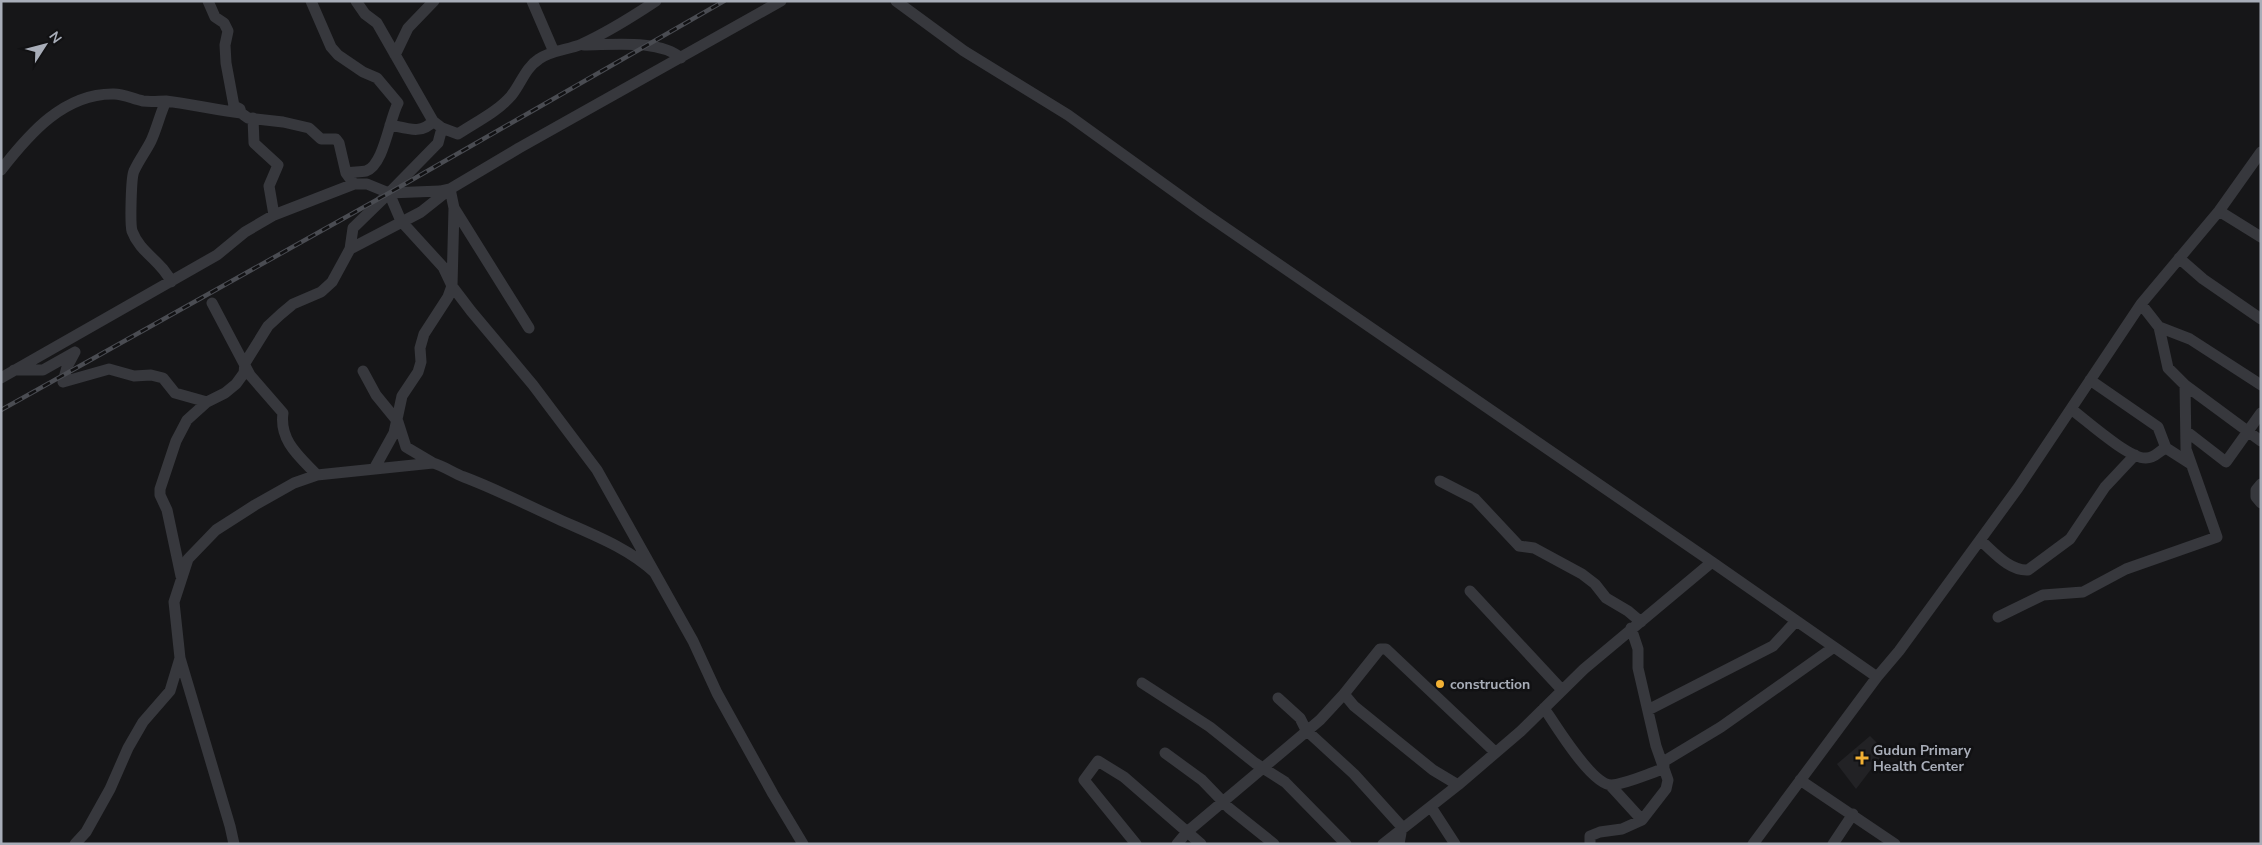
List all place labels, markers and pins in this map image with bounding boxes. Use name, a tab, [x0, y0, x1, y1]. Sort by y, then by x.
place label: construction	[1450, 675, 1530, 694]
marker: construction	[1434, 678, 1446, 690]
place label: Gudun Primary Health Center	[1873, 741, 1972, 776]
marker: Gudun Primary Health Center	[1855, 751, 1869, 765]

